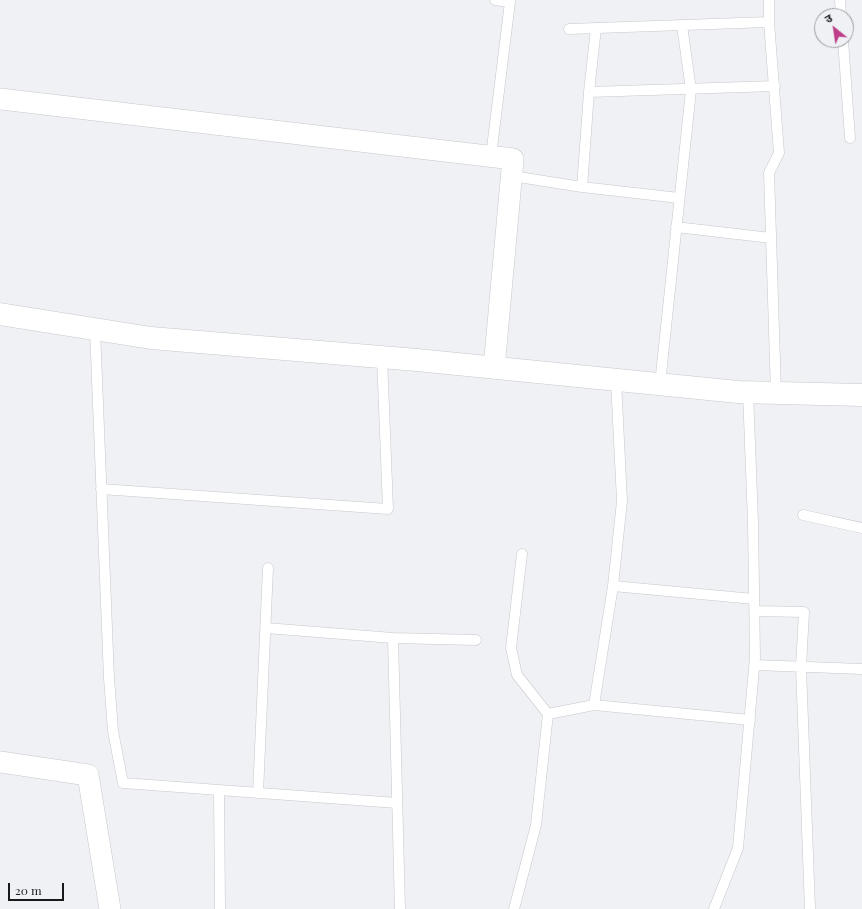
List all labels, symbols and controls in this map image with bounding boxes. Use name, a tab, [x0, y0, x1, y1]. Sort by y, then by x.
north arrow	[814, 8, 854, 48]
text: उ	[822, 10, 835, 26]
scale bar	[10, 875, 66, 901]
text: 20 m	[15, 882, 42, 898]

